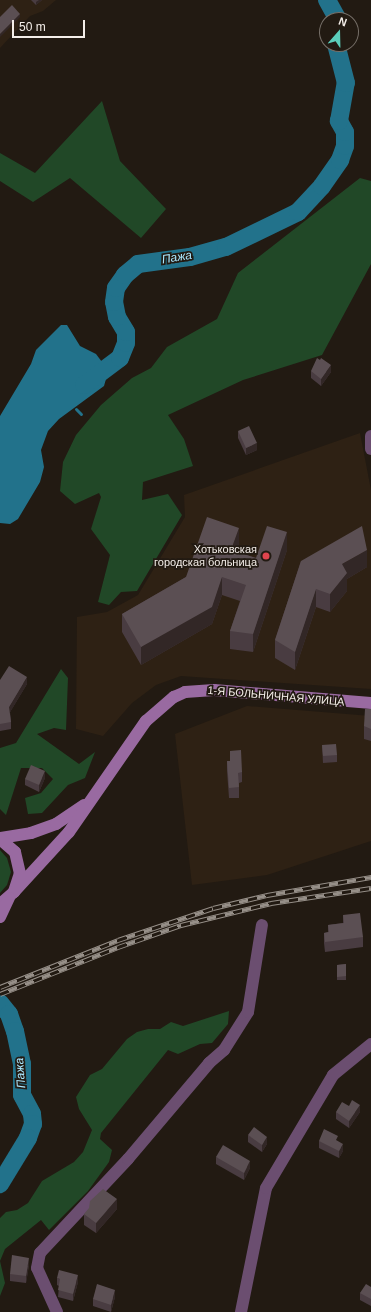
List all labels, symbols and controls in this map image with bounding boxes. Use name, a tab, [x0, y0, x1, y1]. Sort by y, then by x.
scale bar	[14, 12, 87, 38]
north arrow	[319, 12, 359, 52]
text: N	[337, 15, 349, 29]
text: 50 m	[19, 20, 46, 34]
water label: Пажа	[161, 249, 193, 267]
place label: Хотьковская городская больница	[154, 543, 257, 569]
marker: Хотьковская городская больница	[260, 550, 272, 562]
street label: 1-Я БОЛЬНИЧНАЯ УЛИЦА	[207, 683, 345, 709]
water label: Пажа	[13, 1057, 29, 1089]

